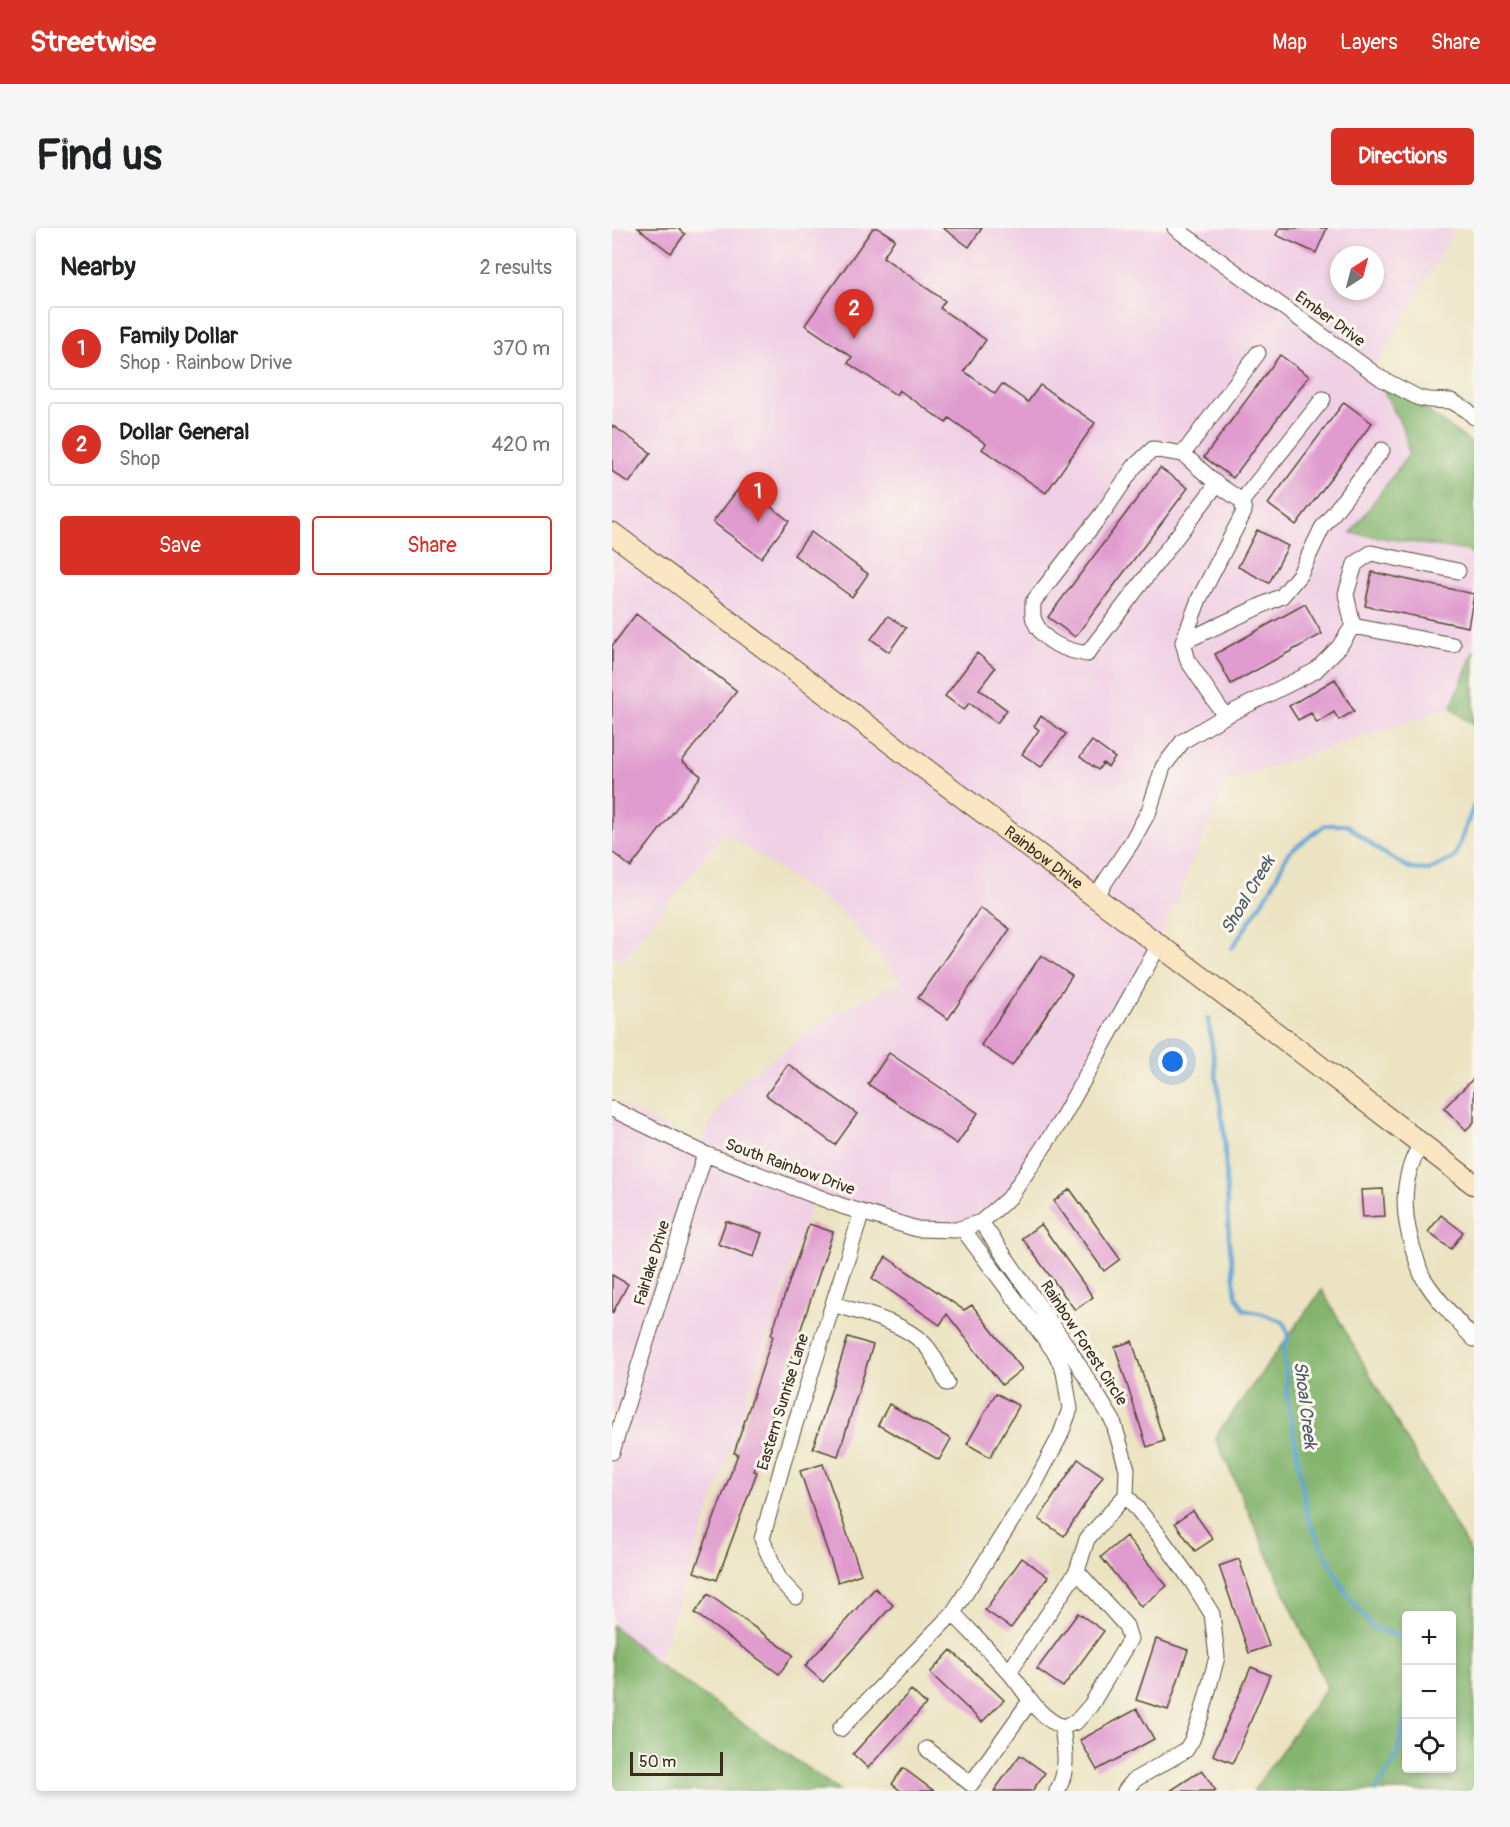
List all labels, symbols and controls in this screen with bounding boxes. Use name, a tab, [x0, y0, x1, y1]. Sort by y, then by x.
text: Streetwise	[30, 25, 156, 60]
text: Map	[1272, 29, 1307, 56]
text: Layers	[1340, 29, 1398, 56]
text: Share	[1431, 29, 1480, 56]
button: Directions	[1331, 128, 1474, 185]
text: Find us	[36, 130, 162, 182]
north arrow	[1330, 246, 1384, 300]
text: Nearby	[60, 251, 136, 283]
text: 2 results	[480, 255, 552, 280]
street label: Ember Drive	[1291, 287, 1369, 351]
pin: 2	[834, 290, 874, 339]
text: Family Dollar	[119, 322, 238, 350]
text: 1	[78, 336, 85, 361]
text: 370 m	[493, 336, 550, 361]
text: Shop · Rainbow Drive	[119, 350, 292, 375]
text: Dollar General	[119, 418, 250, 446]
text: 2	[76, 432, 87, 457]
text: 420 m	[491, 432, 550, 457]
text: Shop	[119, 446, 160, 471]
pin: 1	[738, 472, 778, 522]
button: Save	[60, 516, 300, 575]
button: Share	[312, 516, 552, 575]
street label: Rainbow Drive	[1000, 822, 1087, 894]
water label: Shoal Creek	[1216, 850, 1281, 938]
your location	[1158, 1047, 1187, 1076]
street label: South Rainbow Drive	[722, 1134, 858, 1200]
street label: Fairlake Drive	[630, 1218, 674, 1308]
street label: Rainbow Forest Circle	[1036, 1277, 1132, 1409]
street label: Eastern Sunrise Lane	[753, 1331, 813, 1473]
water label: Shoal Creek	[1288, 1360, 1322, 1451]
map controls	[1402, 1611, 1456, 1773]
button: +	[1402, 1611, 1456, 1665]
button: −	[1402, 1665, 1456, 1719]
button: locate	[1402, 1719, 1456, 1773]
scale bar	[630, 1749, 723, 1776]
text: 50 m	[639, 1752, 676, 1772]

